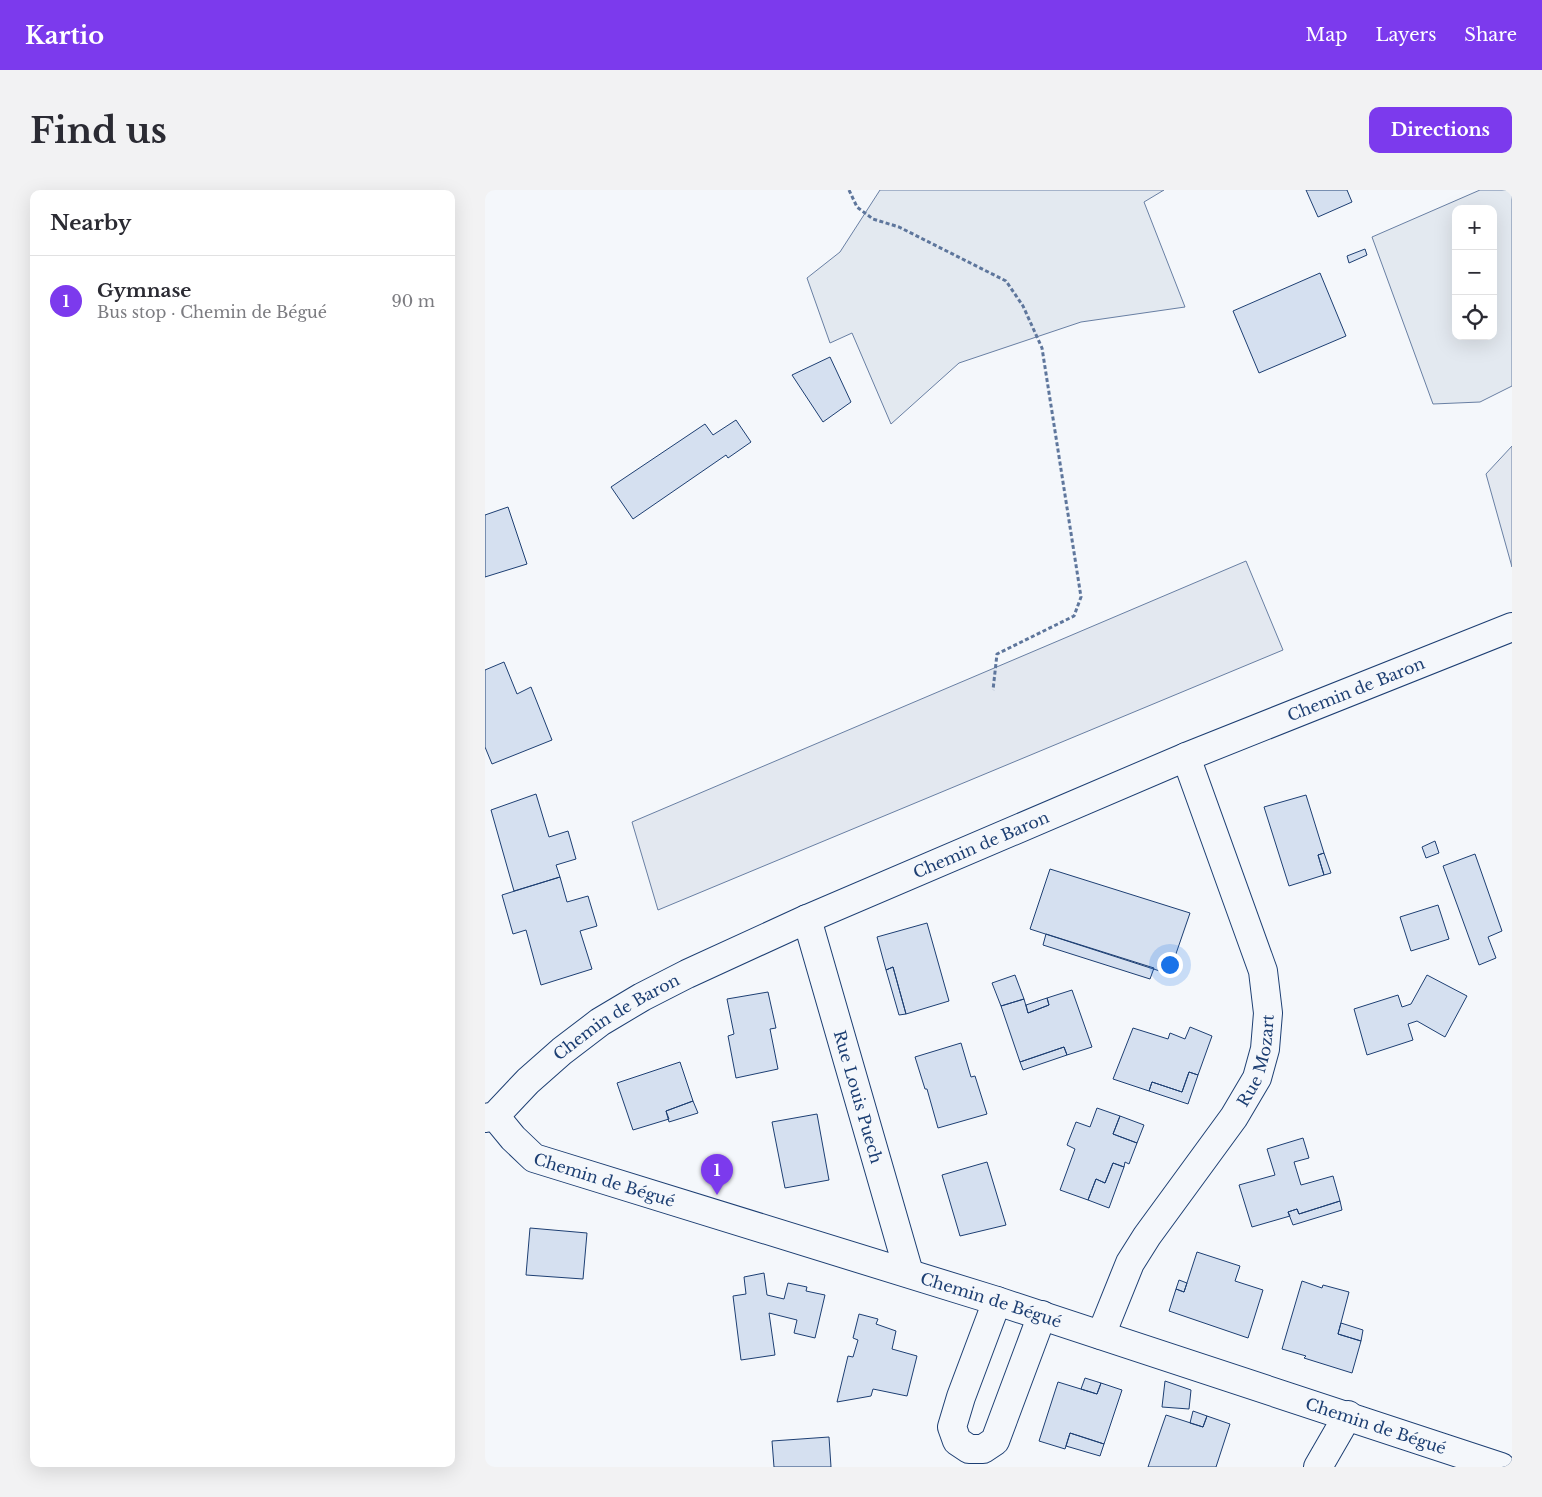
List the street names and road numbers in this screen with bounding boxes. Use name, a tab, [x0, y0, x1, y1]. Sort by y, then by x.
street label: Chemin de Baron	[1284, 653, 1427, 726]
street label: Chemin de Baron	[910, 807, 1052, 883]
street label: Chemin de Baron	[549, 970, 683, 1064]
street label: Rue Mozart	[1233, 1014, 1278, 1110]
street label: Rue Louis Puech	[830, 1028, 887, 1166]
street label: Chemin de Bégué	[531, 1148, 677, 1211]
street label: Chemin de Bégué	[918, 1268, 1064, 1332]
street label: Chemin de Bégué	[1303, 1393, 1449, 1458]

